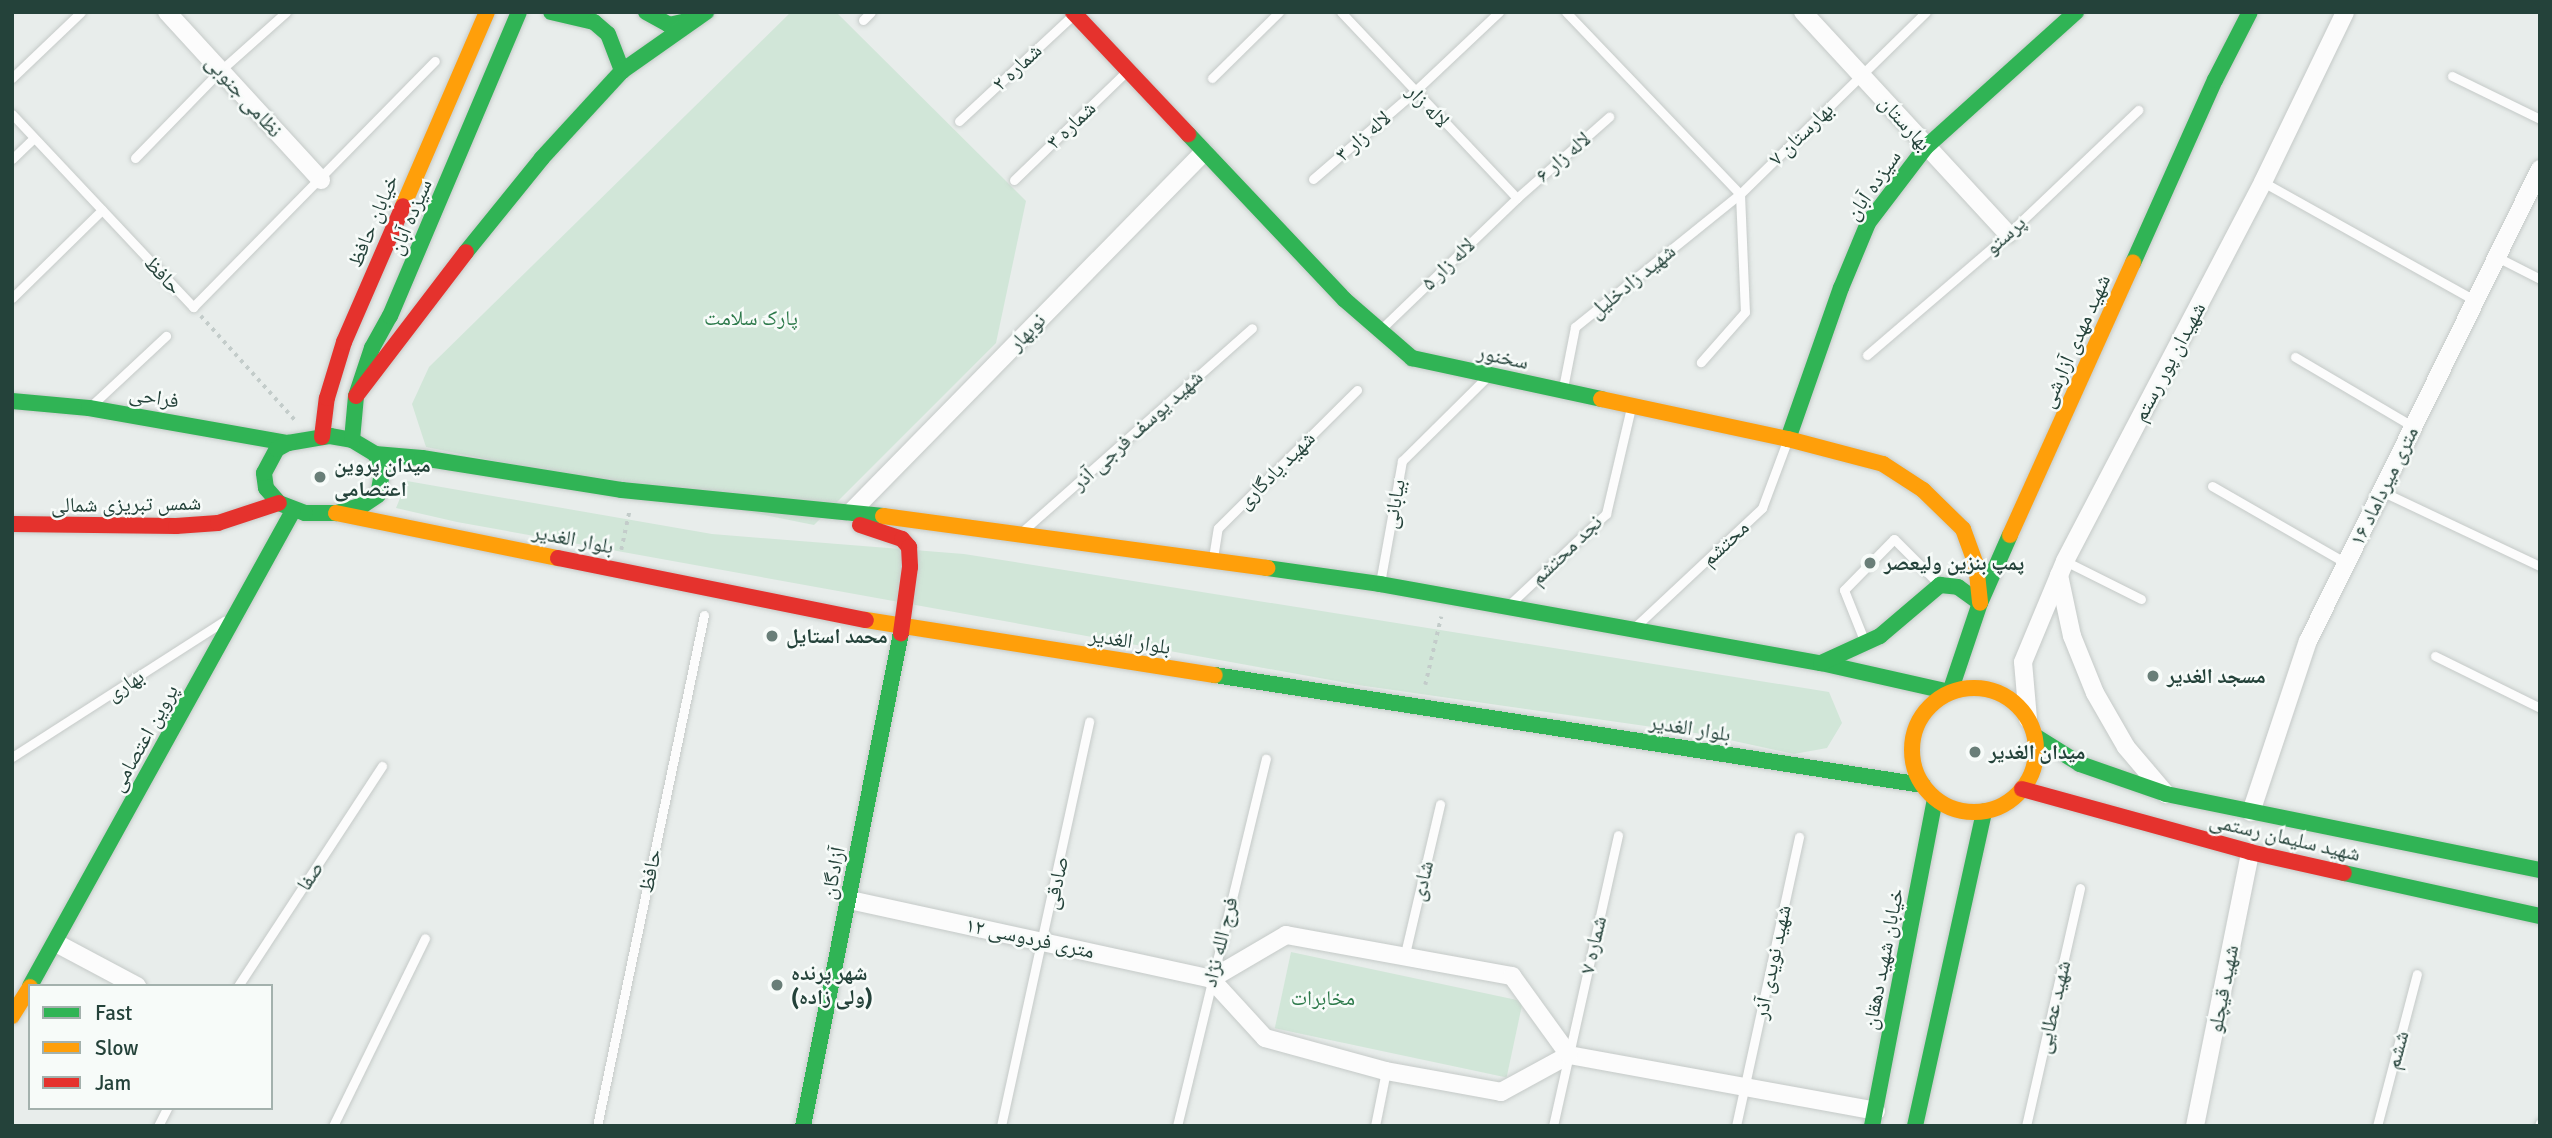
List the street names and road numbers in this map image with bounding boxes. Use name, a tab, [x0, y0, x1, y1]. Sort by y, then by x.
street label: شماره ۲	[987, 38, 1047, 96]
street label: نظامی جنوبی	[200, 50, 288, 142]
street label: لاله زار	[1401, 79, 1455, 133]
street label: بهارستان	[1873, 90, 1937, 156]
street label: شماره ۳	[1041, 96, 1101, 154]
street label: بهارستان ۷	[1763, 97, 1839, 171]
street label: لاله زار ۳	[1330, 105, 1396, 167]
street label: لاله زار ۶	[1530, 126, 1596, 188]
street label: سیزده آبان	[1840, 145, 1906, 225]
street label: خیابان حافظ	[342, 171, 404, 271]
street label: سیزده آبان	[383, 175, 437, 259]
street label: پرستو	[1979, 210, 2031, 260]
street label: لاله زار ۵	[1416, 232, 1480, 296]
street label: شهید زادخلیل	[1584, 238, 1680, 324]
street label: حافظ	[139, 250, 187, 300]
street label: شهید مهدی آزارشی	[2034, 270, 2116, 412]
street label: شهیدان پور رستم	[2127, 298, 2211, 426]
street label: نوبهار	[1003, 308, 1051, 356]
street label: سخنور	[1475, 339, 1531, 375]
street label: شهید یوسف فرجی آذر	[1066, 364, 1208, 496]
street label: فراحی	[127, 381, 181, 413]
street label: ۱۶ متری میرداماد	[2344, 422, 2424, 550]
street label: شهید یادگاری	[1232, 426, 1320, 514]
street label: بیابانی	[1377, 477, 1411, 531]
street label: شمس تبریزی شمالی	[51, 490, 201, 518]
street label: نجد محتشم	[1525, 510, 1607, 590]
street label: محتشم	[1696, 515, 1754, 571]
street label: بلوار الغدیر	[530, 519, 616, 559]
street label: بلوار الغدیر	[1087, 622, 1173, 660]
street label: بهاری	[101, 663, 149, 707]
street label: پروین اعتصامی	[104, 680, 184, 796]
street label: بلوار الغدیر	[1647, 709, 1733, 747]
street label: شهید سلیمان رستمی	[2207, 807, 2363, 867]
street label: آزادگان	[816, 845, 850, 901]
street label: حافظ	[633, 847, 667, 895]
street label: صادقی	[1038, 854, 1074, 912]
street label: صفا	[291, 857, 329, 895]
street label: شادی	[1405, 858, 1439, 904]
street label: خیابان شهید دهقان	[1857, 886, 1909, 1032]
street label: فرج الله نژاد	[1197, 894, 1243, 990]
street label: شهید نویدی آذر	[1748, 903, 1796, 1021]
street label: ۱۲ متری فردوسی	[963, 912, 1097, 964]
street label: شماره ۷	[1574, 914, 1612, 976]
street label: شهید قیچلو	[2202, 943, 2244, 1035]
street label: شهید عطایی	[2030, 958, 2076, 1056]
street label: ششم	[2380, 1028, 2414, 1072]

